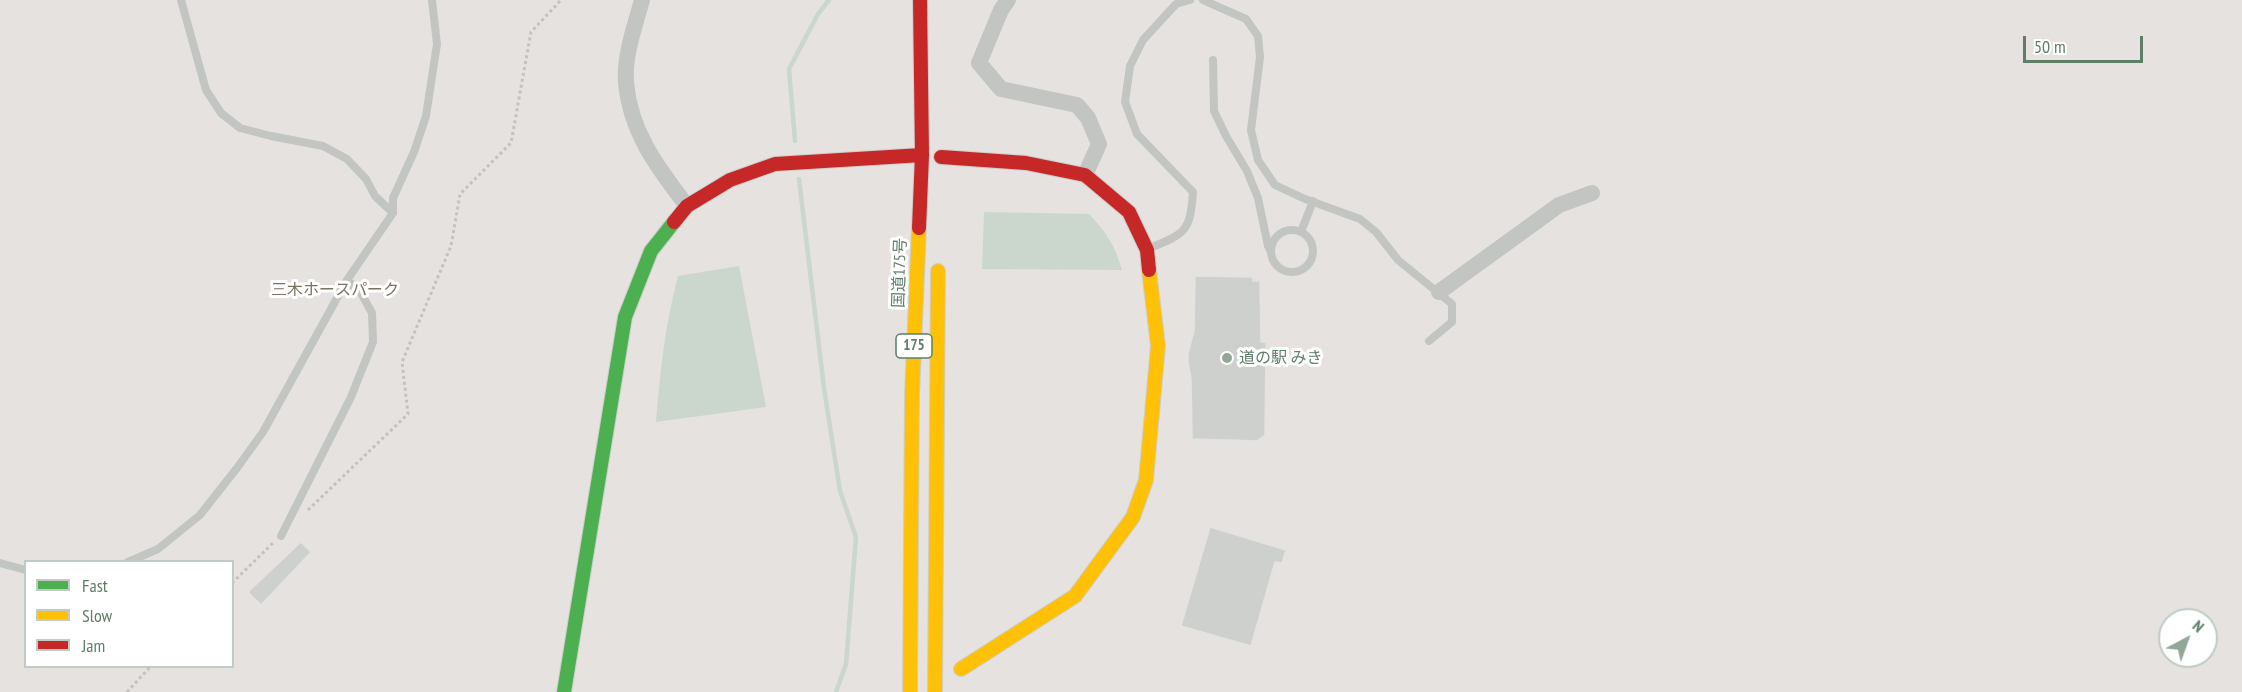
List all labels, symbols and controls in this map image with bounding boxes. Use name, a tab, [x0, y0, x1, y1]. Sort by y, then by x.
scale bar	[2026, 24, 2146, 62]
text: 50 m	[2034, 35, 2066, 58]
street label: 国道175号	[889, 238, 911, 308]
park label: 三木ホースパーク	[271, 280, 399, 300]
road number: 175	[896, 334, 932, 358]
place label: 道の駅 みき	[1239, 348, 1322, 368]
marker: 道の駅 みき	[1220, 351, 1234, 365]
legend	[24, 560, 234, 668]
text: Fast	[82, 574, 108, 597]
text: Slow	[82, 604, 112, 627]
north arrow	[2158, 608, 2218, 668]
text: N	[2189, 616, 2208, 636]
text: Jam	[82, 634, 105, 657]

